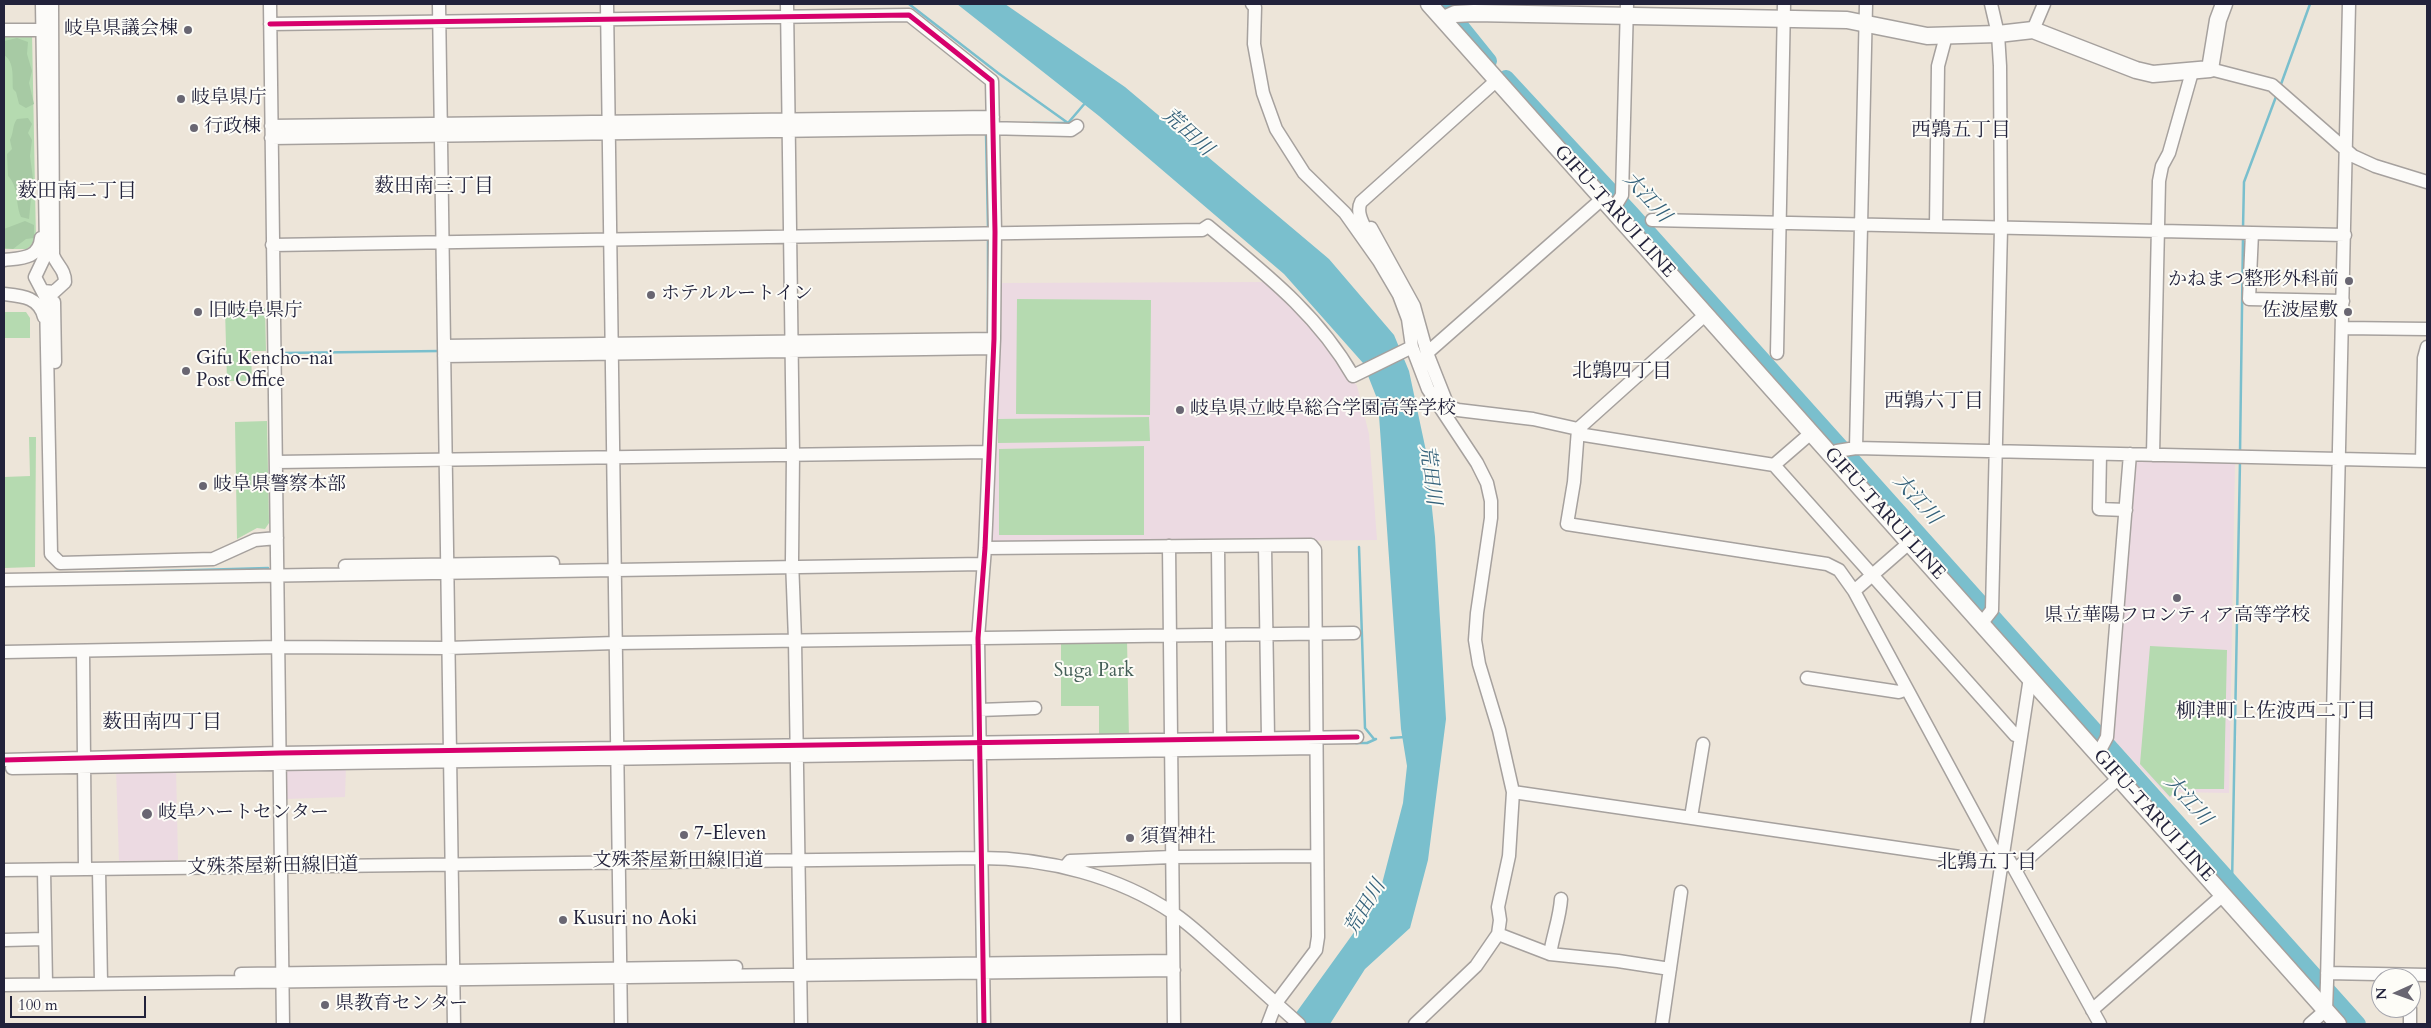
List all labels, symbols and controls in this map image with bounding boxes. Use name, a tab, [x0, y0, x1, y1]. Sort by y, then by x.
place label: 岐阜県議会棟	[64, 19, 178, 41]
marker: 岐阜県議会棟	[182, 24, 194, 36]
place label: 岐阜県庁	[191, 88, 267, 110]
marker: 岐阜県庁	[175, 93, 187, 105]
water label: 荒田川	[1157, 104, 1217, 162]
place label: 行政棟	[204, 117, 261, 139]
district label: 西鶉五丁目	[1911, 119, 2011, 143]
marker: 行政棟	[188, 122, 200, 134]
street label: GIFU-TARUI LINE	[1549, 141, 1679, 283]
water label: 大江川	[1617, 168, 1675, 228]
district label: 薮田南三丁目	[374, 175, 494, 199]
district label: 薮田南二丁目	[17, 180, 137, 204]
place label: かねまつ整形外科前	[2168, 270, 2339, 292]
marker: かねまつ整形外科前	[2343, 275, 2355, 287]
place label: ホテルルートイン	[661, 284, 813, 306]
marker: ホテルルートイン	[645, 289, 657, 301]
place label: 旧岐阜県庁	[208, 301, 303, 323]
place label: 佐波屋敷	[2262, 301, 2338, 323]
marker: 旧岐阜県庁	[192, 306, 204, 318]
marker: 佐波屋敷	[2342, 306, 2354, 318]
place label: Gifu Kencho-nai Post Office	[196, 349, 333, 393]
district label: 北鶉四丁目	[1572, 360, 1672, 384]
marker: Gifu Kencho-nai Post Office	[180, 365, 192, 377]
district label: 西鶉六丁目	[1884, 390, 1984, 414]
place label: 岐阜県立岐阜総合学園高等学校	[1190, 399, 1456, 421]
marker: 岐阜県立岐阜総合学園高等学校	[1174, 404, 1186, 416]
street label: GIFU-TARUI LINE	[1819, 443, 1949, 585]
water label: 荒田川	[1413, 444, 1445, 506]
water label: 大江川	[1887, 470, 1945, 530]
place label: 岐阜県警察本部	[213, 475, 346, 497]
marker: 岐阜県警察本部	[197, 480, 209, 492]
marker: 県立華陽フロンティア高等学校	[2171, 592, 2183, 604]
place label: 県立華陽フロンティア高等学校	[2044, 606, 2310, 628]
park label: Suga Park	[1054, 661, 1134, 683]
district label: 柳津町上佐波西二丁目	[2176, 700, 2376, 724]
district label: 薮田南四丁目	[102, 711, 222, 735]
street label: GIFU-TARUI LINE	[2088, 745, 2218, 887]
water label: 大江川	[2158, 771, 2216, 831]
place label: 岐阜ハートセンター	[158, 803, 329, 825]
marker: 岐阜ハートセンター	[140, 807, 154, 821]
place label: 7-Eleven	[694, 824, 766, 846]
place label: 須賀神社	[1140, 827, 1216, 849]
marker: 7-Eleven	[678, 829, 690, 841]
marker: 須賀神社	[1124, 832, 1136, 844]
street label: 文殊茶屋新田線旧道	[593, 851, 763, 873]
district label: 北鶉五丁目	[1937, 851, 2037, 875]
street label: 文殊茶屋新田線旧道	[187, 854, 359, 880]
water label: 荒田川	[1340, 876, 1392, 940]
place label: Kusuri no Aoki	[573, 909, 697, 931]
marker: Kusuri no Aoki	[557, 914, 569, 926]
north arrow	[2371, 968, 2421, 1018]
scale bar	[12, 986, 149, 1018]
text: N	[2372, 987, 2391, 1000]
place label: 県教育センター	[335, 994, 468, 1016]
text: 100 m	[18, 995, 58, 1015]
marker: 県教育センター	[319, 999, 331, 1011]

